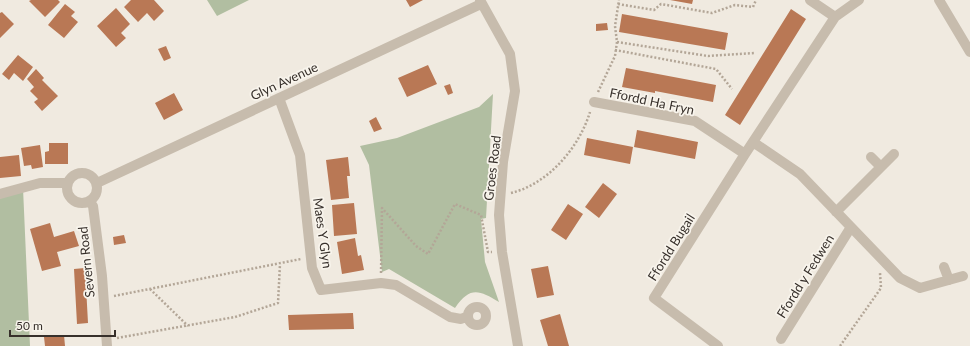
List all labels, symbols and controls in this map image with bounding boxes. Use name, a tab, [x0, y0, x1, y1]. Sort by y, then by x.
street label: Glyn Avenue	[248, 58, 320, 104]
street label: Ffordd Ha Fryn	[608, 84, 696, 118]
street label: Groes Road	[480, 134, 504, 202]
street label: Maes Y Glyn	[310, 197, 336, 269]
street label: Ffordd Bugail	[644, 211, 698, 283]
street label: Severn Road	[74, 226, 98, 298]
street label: Ffordd y Fedwen	[773, 231, 837, 321]
scale bar	[10, 312, 115, 338]
text: 50 m	[16, 318, 43, 333]

